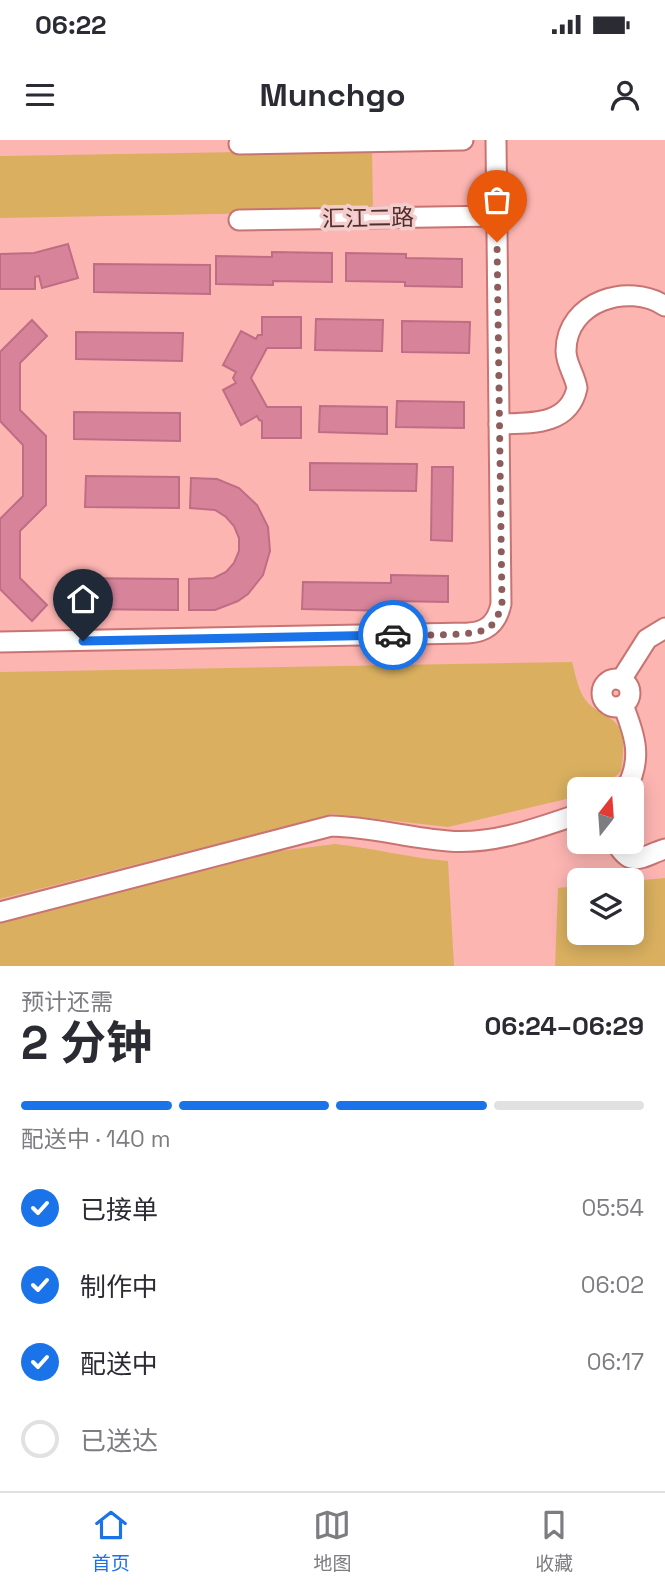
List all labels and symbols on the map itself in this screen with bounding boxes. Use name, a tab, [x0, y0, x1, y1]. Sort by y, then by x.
pin	[467, 170, 527, 242]
street label: 汇江二路	[322, 202, 414, 234]
pin	[53, 569, 113, 641]
courier	[358, 600, 428, 670]
north arrow	[567, 777, 644, 854]

